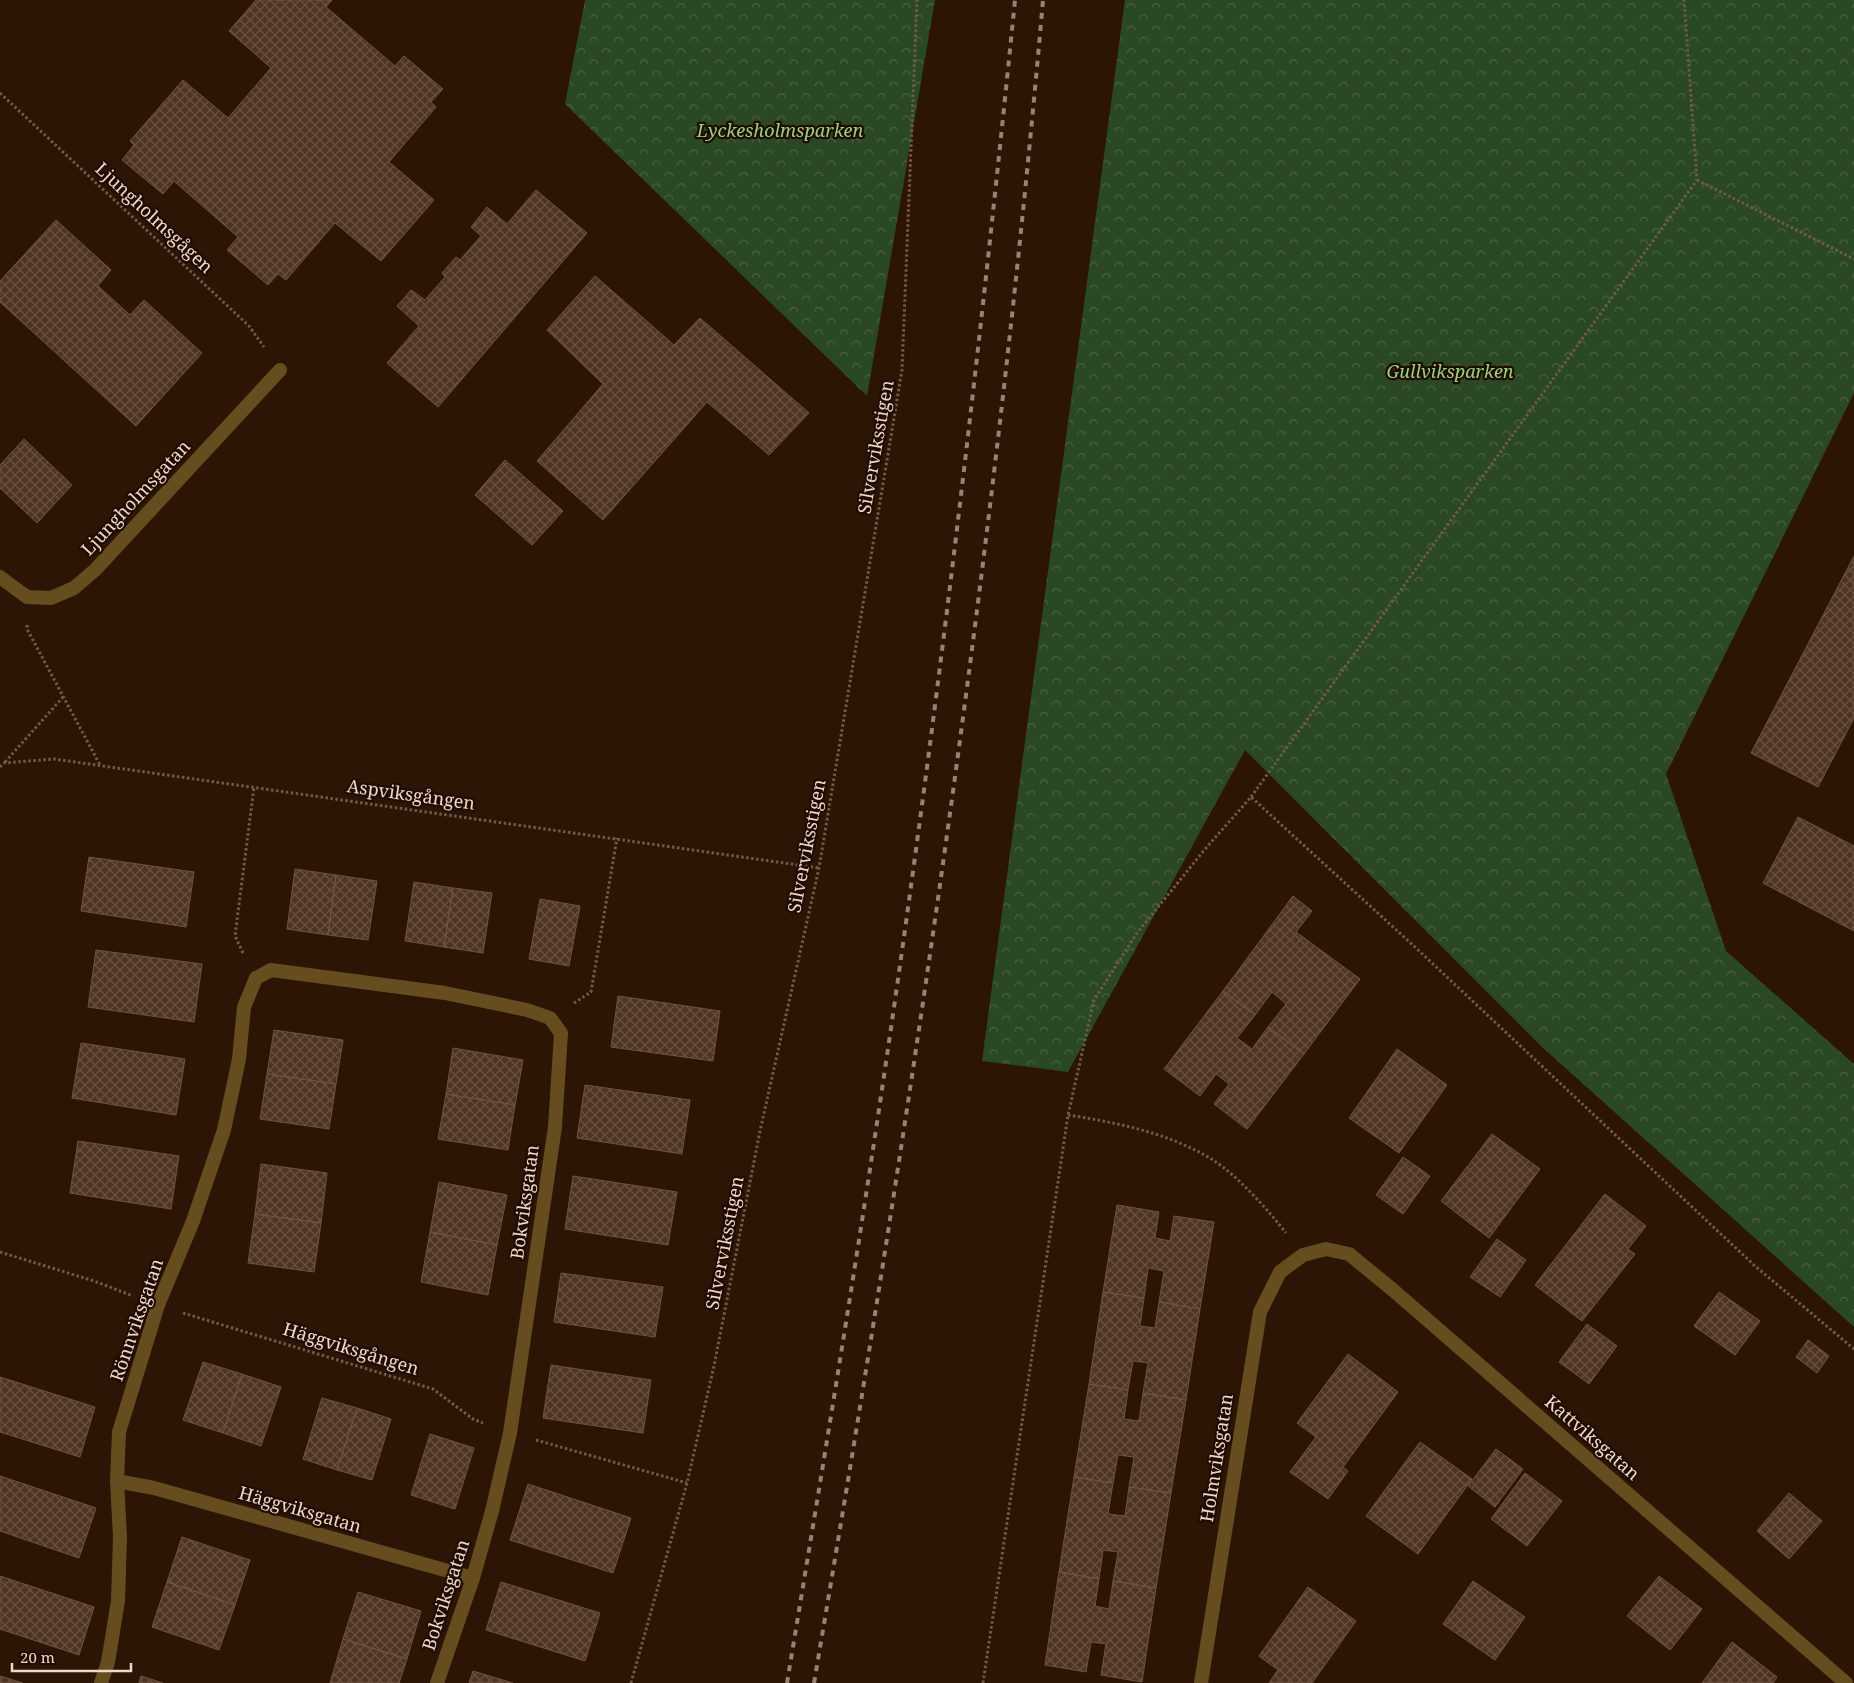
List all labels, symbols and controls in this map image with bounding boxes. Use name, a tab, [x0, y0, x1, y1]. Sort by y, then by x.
park label: Lyckesholmsparken	[696, 118, 863, 142]
street label: Ljungholmsgågen	[91, 156, 219, 278]
park label: Gullviksparken	[1386, 359, 1514, 383]
street label: Silverviksstigen	[851, 378, 899, 516]
street label: Ljungholmsgatan	[75, 434, 195, 560]
street label: Aspviksgången	[346, 773, 477, 815]
street label: Silverviksstigen	[781, 777, 831, 915]
street label: Bokviksgatan	[504, 1143, 544, 1261]
street label: Silverviksstigen	[699, 1174, 749, 1312]
street label: Rönnviksgatan	[104, 1255, 168, 1384]
street label: Häggviksgången	[280, 1316, 423, 1380]
street label: Kattviksgatan	[1540, 1389, 1645, 1485]
street label: Holmviksgatan	[1194, 1391, 1238, 1524]
street label: Häggviksgatan	[236, 1480, 365, 1538]
street label: Bokviksgatan	[416, 1536, 474, 1653]
scale bar	[12, 1640, 131, 1672]
text: 20 m	[20, 1647, 55, 1667]

